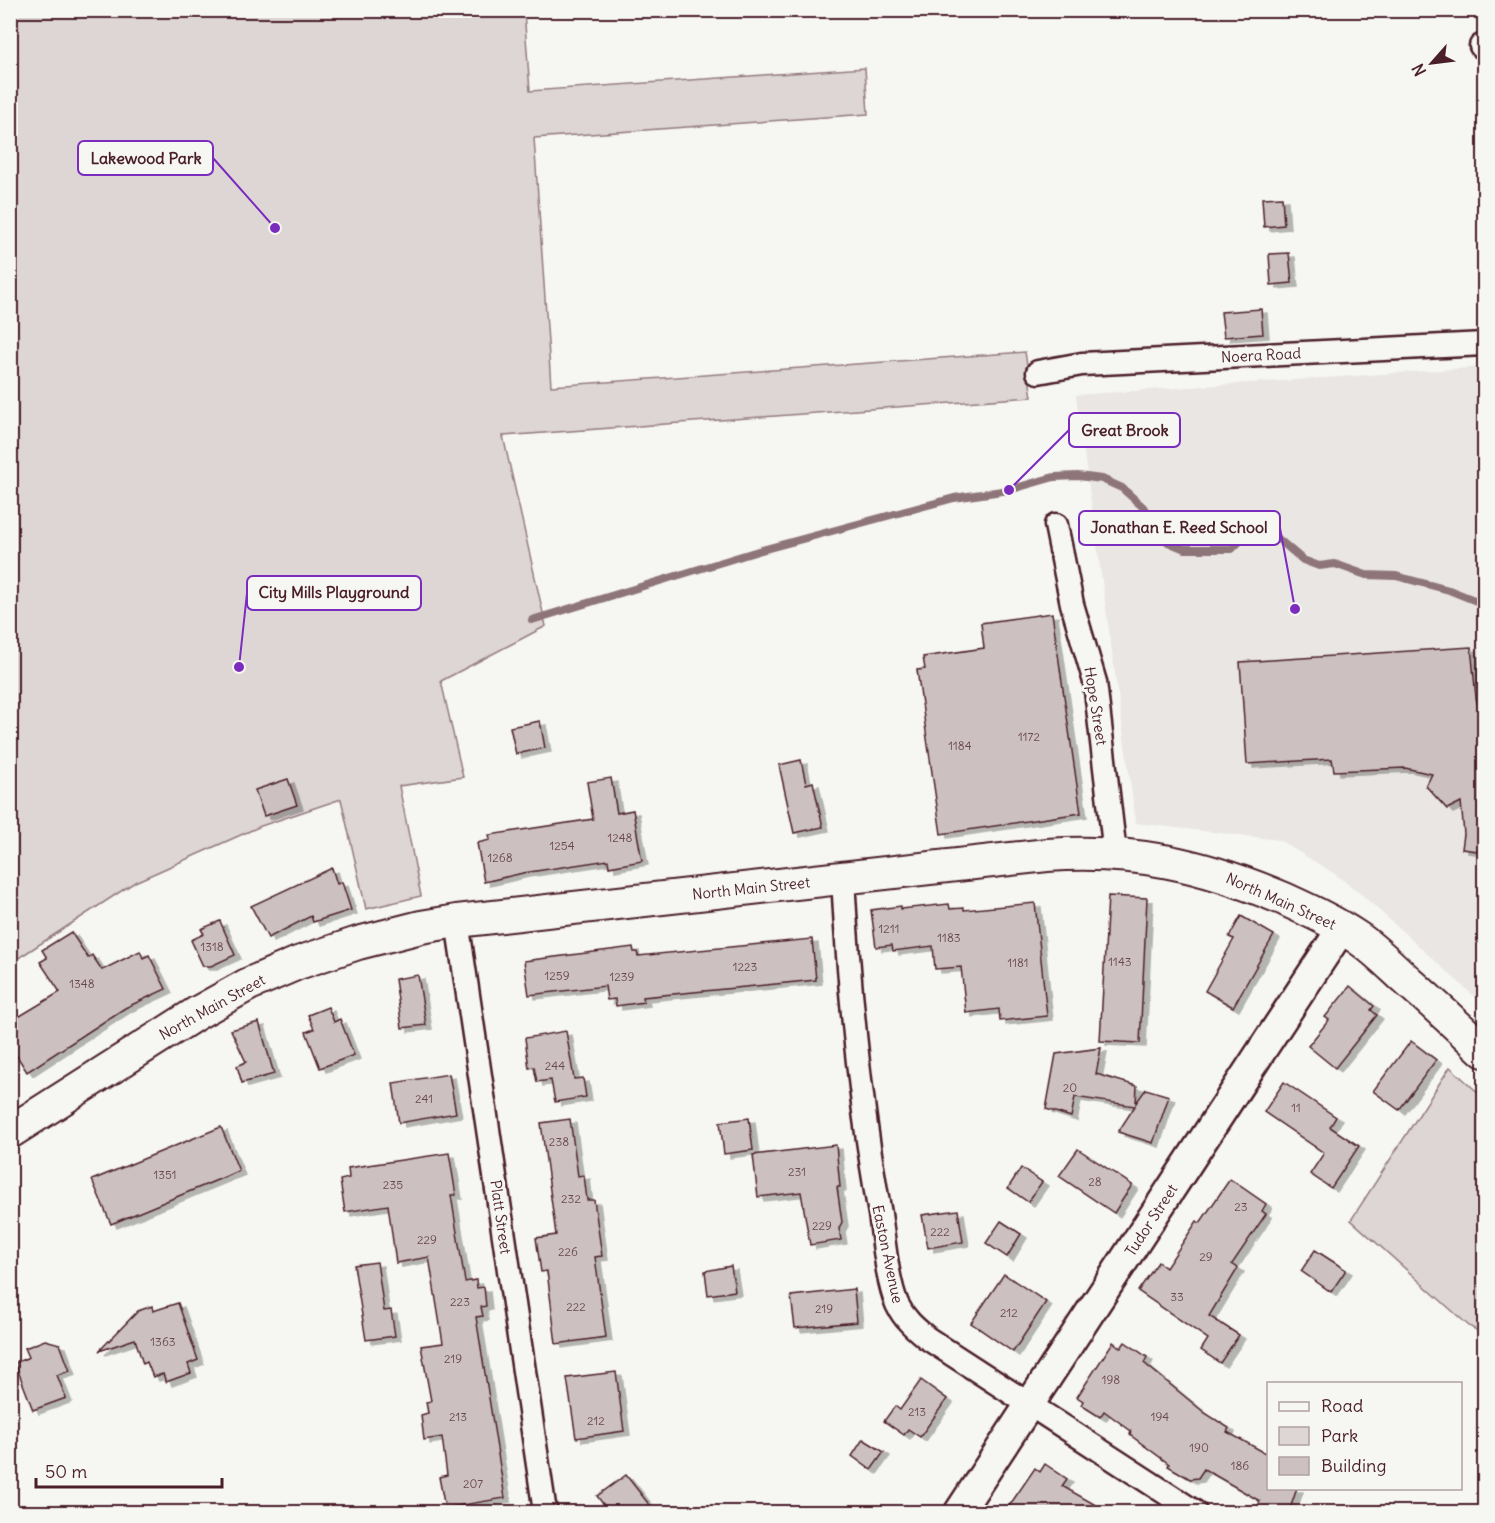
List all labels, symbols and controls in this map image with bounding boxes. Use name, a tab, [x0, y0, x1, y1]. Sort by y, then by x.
north arrow	[1402, 33, 1462, 93]
text: N	[1407, 60, 1430, 80]
callout: Lakewood Park	[78, 141, 213, 175]
text: Lakewood Park	[90, 148, 202, 168]
street label: Noera Road	[1221, 343, 1302, 367]
callout: Great Brook	[1069, 413, 1180, 447]
text: Great Brook	[1081, 420, 1169, 440]
callout: Jonathan E. Reed School	[1079, 511, 1280, 545]
text: Jonathan E. Reed School	[1091, 517, 1268, 537]
callout: City Mills Playground	[247, 576, 421, 610]
text: City Mills Playground	[259, 582, 410, 603]
street label: Hope Street	[1080, 665, 1112, 747]
house number: 1172	[1018, 729, 1040, 744]
house number: 1184	[948, 738, 972, 753]
house number: 1248	[608, 830, 633, 845]
house number: 1254	[549, 838, 575, 853]
house number: 1268	[487, 850, 513, 865]
street label: North Main Street	[1223, 868, 1339, 934]
street label: North Main Street	[691, 872, 811, 904]
house number: 1211	[879, 921, 899, 936]
house number: 1183	[937, 930, 961, 945]
house number: 1318	[200, 939, 224, 954]
house number: 1143	[1108, 954, 1132, 969]
house number: 1181	[1007, 955, 1029, 970]
house number: 1223	[733, 959, 758, 974]
house number: 1259	[544, 968, 570, 983]
house number: 1239	[609, 969, 635, 984]
street label: North Main Street	[156, 970, 268, 1044]
house number: 1348	[69, 976, 95, 991]
house number: 244	[545, 1058, 565, 1073]
house number: 20	[1063, 1080, 1077, 1095]
house number: 241	[415, 1091, 433, 1106]
house number: 11	[1291, 1100, 1301, 1115]
house number: 238	[549, 1134, 569, 1149]
house number: 231	[788, 1164, 806, 1179]
house number: 1351	[153, 1167, 177, 1182]
house number: 28	[1088, 1174, 1102, 1189]
house number: 235	[383, 1177, 403, 1192]
street label: Platt Street	[486, 1179, 516, 1255]
street label: Tudor Street	[1121, 1180, 1181, 1260]
house number: 232	[561, 1191, 581, 1206]
house number: 23	[1234, 1199, 1248, 1214]
street label: Easton Avenue	[868, 1203, 908, 1305]
house number: 229	[812, 1218, 832, 1233]
house number: 222	[930, 1224, 950, 1239]
house number: 229	[417, 1232, 437, 1247]
house number: 226	[558, 1244, 578, 1259]
house number: 29	[1199, 1249, 1213, 1264]
house number: 33	[1170, 1289, 1184, 1304]
house number: 223	[450, 1294, 470, 1309]
house number: 222	[566, 1299, 586, 1314]
house number: 219	[815, 1301, 833, 1316]
house number: 212	[1000, 1305, 1018, 1320]
house number: 1363	[150, 1334, 176, 1349]
house number: 219	[444, 1351, 462, 1366]
house number: 198	[1102, 1372, 1120, 1387]
legend	[1267, 1382, 1462, 1490]
text: Road	[1321, 1394, 1364, 1417]
house number: 213	[908, 1404, 926, 1419]
house number: 213	[449, 1409, 467, 1424]
house number: 194	[1151, 1409, 1169, 1424]
house number: 212	[587, 1413, 605, 1428]
text: Park	[1321, 1424, 1358, 1447]
house number: 190	[1189, 1440, 1209, 1455]
scale bar	[36, 1451, 222, 1489]
text: Building	[1321, 1454, 1386, 1477]
house number: 186	[1231, 1458, 1249, 1473]
text: 50 m	[45, 1460, 87, 1483]
house number: 207	[463, 1476, 483, 1491]

